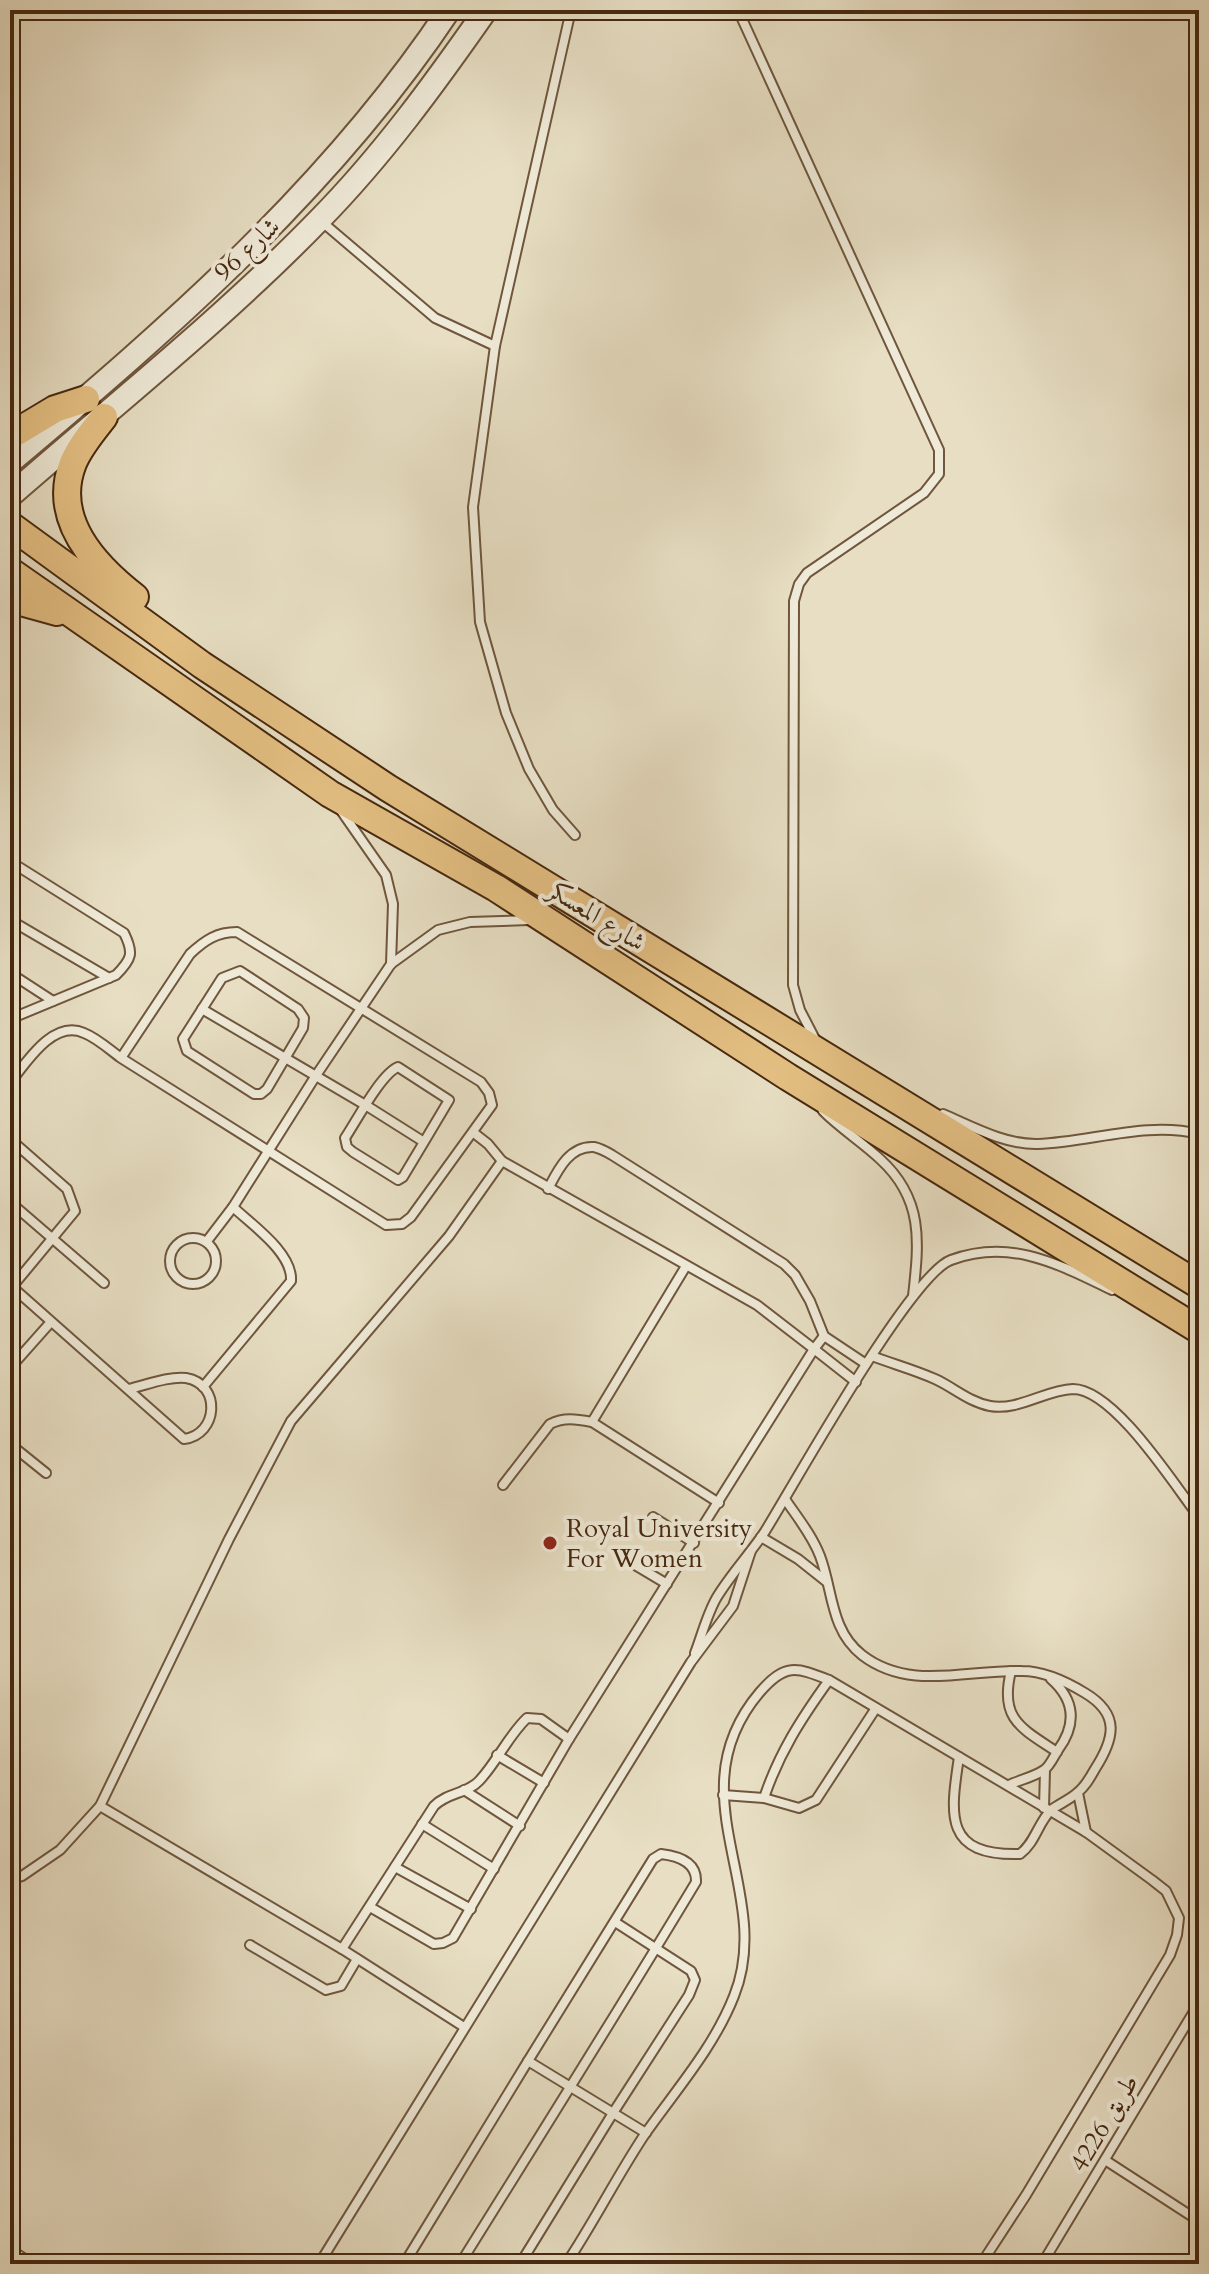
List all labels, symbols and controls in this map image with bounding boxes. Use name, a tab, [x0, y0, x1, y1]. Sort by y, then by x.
street label: شارع 96	[206, 209, 290, 292]
street label: شارع المعسكر	[537, 871, 652, 963]
place label: Royal University For Women	[566, 1511, 753, 1576]
marker: Royal University For Women	[541, 1534, 559, 1552]
street label: طريق 4226	[1061, 2068, 1147, 2178]

